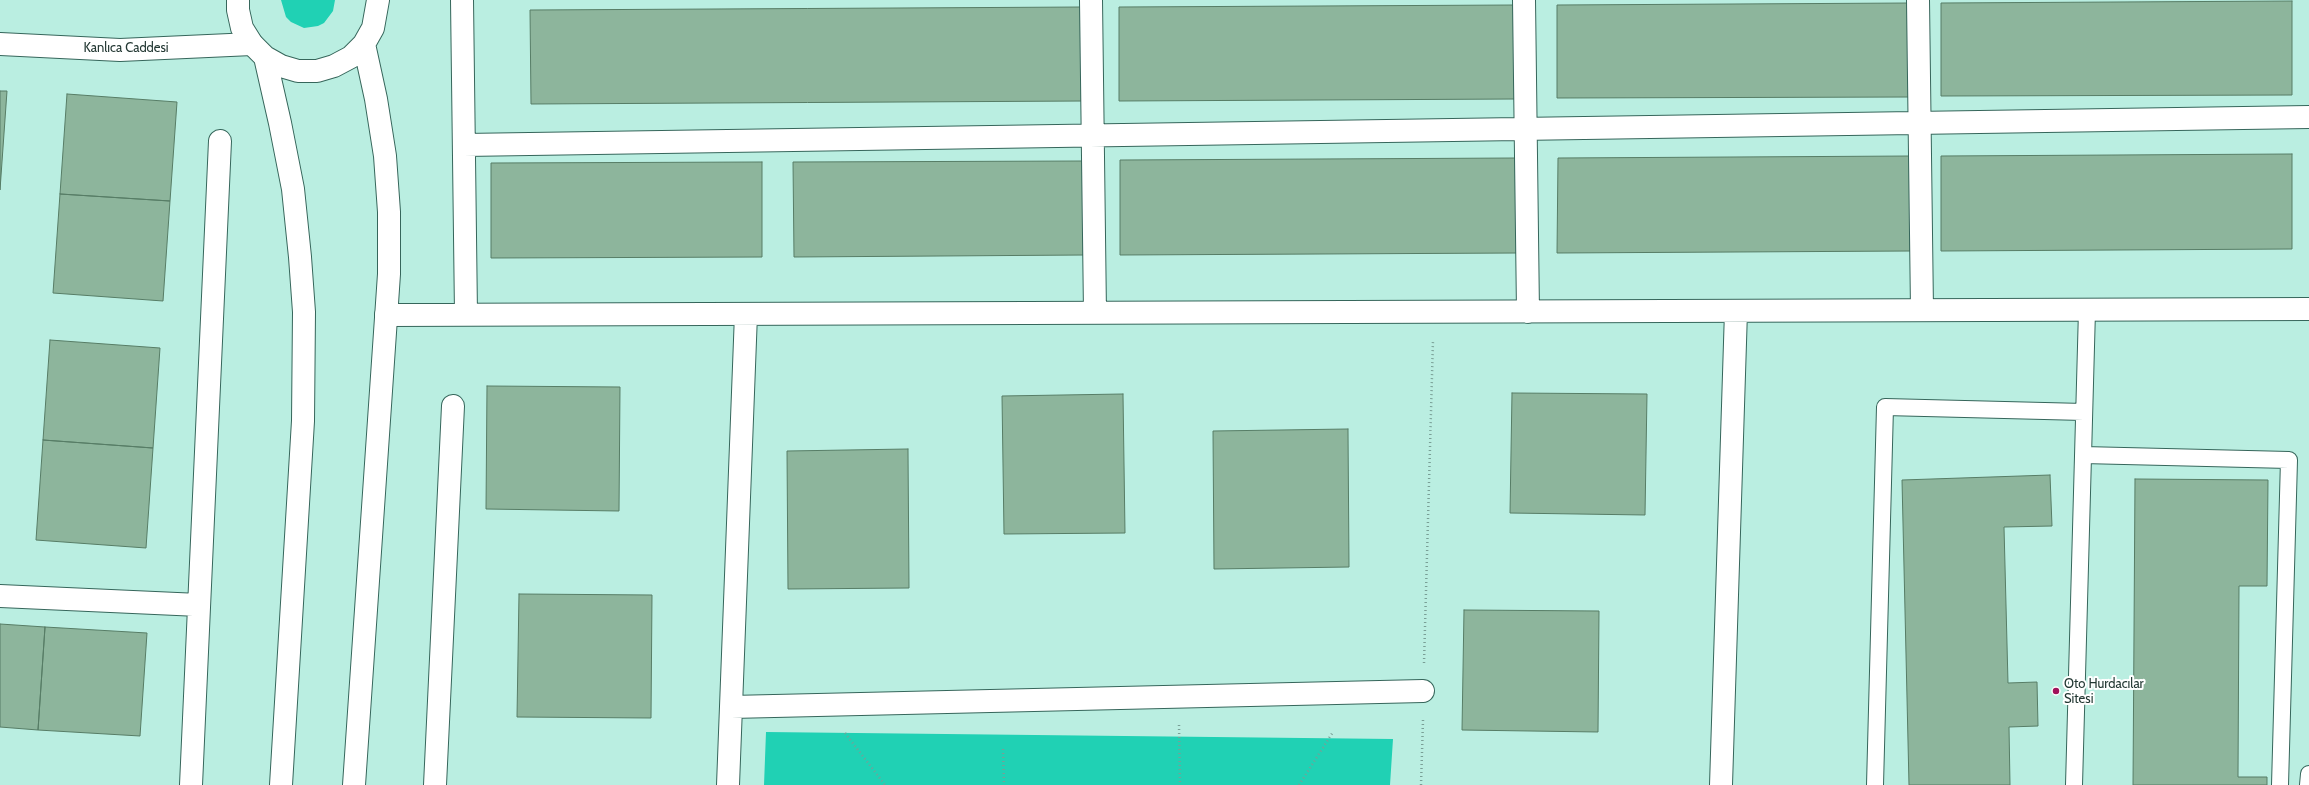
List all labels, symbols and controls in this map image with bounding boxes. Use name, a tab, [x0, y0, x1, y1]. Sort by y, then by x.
street label: Kanlıca Caddesi	[83, 40, 169, 56]
place label: Oto Hurdacılar Sitesi	[2064, 676, 2144, 707]
marker: Oto Hurdacılar Sitesi	[2051, 686, 2061, 696]

